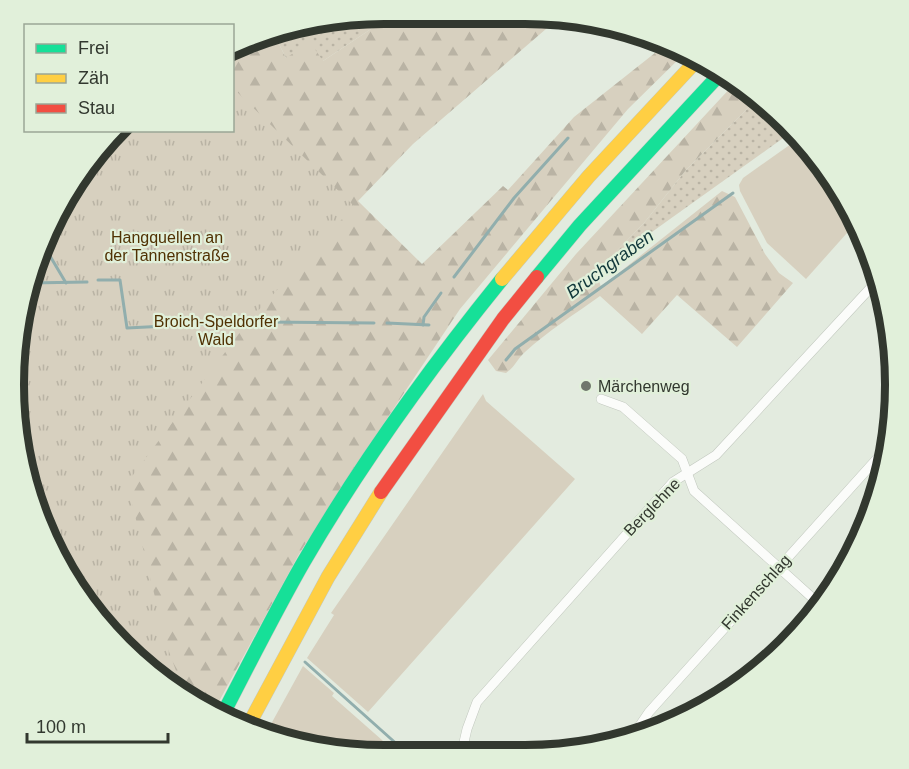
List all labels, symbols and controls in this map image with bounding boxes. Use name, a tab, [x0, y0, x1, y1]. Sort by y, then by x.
legend	[24, 24, 234, 132]
text: Frei	[78, 38, 109, 58]
text: Zäh	[78, 68, 109, 88]
text: Stau	[78, 98, 115, 118]
water label: Bruchgraben	[562, 226, 658, 302]
park label: Hangquellen an der Tannenstraße	[104, 229, 230, 264]
park label: Broich-Speldorfer Wald	[154, 313, 279, 348]
place label: Märchenweg	[598, 378, 690, 395]
marker: Märchenweg	[579, 379, 593, 393]
street label: Berglehne	[621, 475, 684, 539]
street label: Finkenschlag	[718, 551, 794, 633]
scale bar	[27, 706, 168, 744]
text: 100 m	[36, 717, 86, 737]

